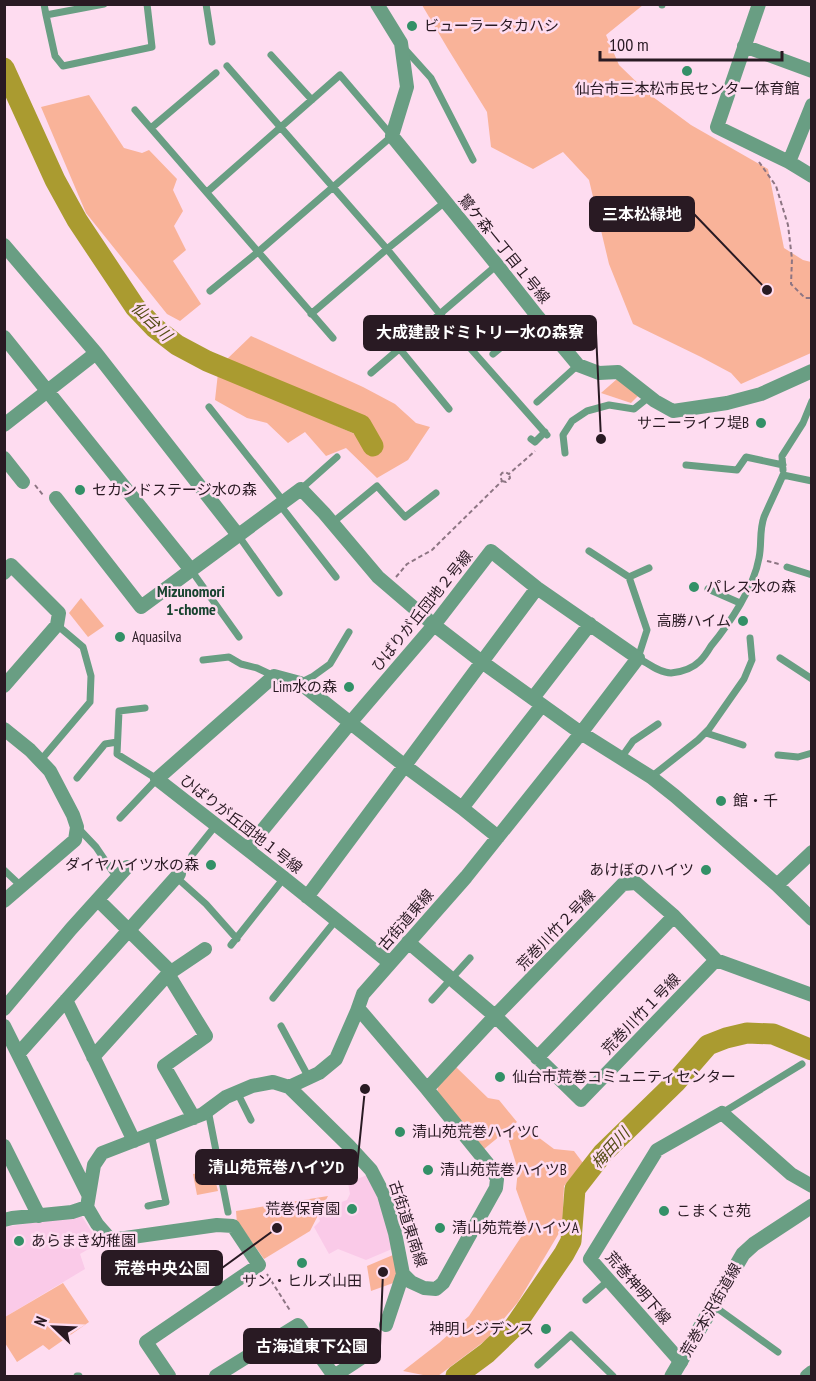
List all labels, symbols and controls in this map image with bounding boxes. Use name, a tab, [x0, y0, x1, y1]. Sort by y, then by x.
place label: ビューラータカハシ	[424, 16, 559, 35]
marker: ビューラータカハシ	[405, 19, 419, 33]
scale bar	[600, 24, 782, 62]
text: 100 m	[609, 33, 649, 56]
marker: 仙台市三本松市民センター体育館	[680, 64, 694, 78]
place label: 仙台市三本松市民センター体育館	[574, 79, 800, 98]
street label: 鷺ケ森一丁目１号線	[455, 190, 554, 307]
callout: 三本松緑地	[590, 197, 694, 231]
text: 三本松緑地	[602, 204, 682, 224]
water label: 仙台川	[128, 297, 178, 346]
callout: 大成建設ドミトリー水の森寮	[364, 316, 596, 350]
text: 大成建設ドミトリー水の森寮	[376, 322, 584, 342]
place label: サニーライフ堤B	[637, 413, 749, 432]
marker: サニーライフ堤B	[754, 416, 768, 430]
place label: セカンドステージ水の森	[92, 480, 257, 499]
marker: セカンドステージ水の森	[73, 483, 87, 497]
street label: ひばりが丘団地２号線	[367, 546, 476, 675]
place label: パレス水の森	[706, 577, 796, 596]
marker: パレス水の森	[687, 580, 701, 594]
district label: Mizunomori 1-chome	[157, 581, 225, 619]
place label: 高勝ハイム	[657, 611, 731, 630]
marker: 高勝ハイム	[736, 614, 750, 628]
place label: Aquasilva	[132, 627, 182, 646]
marker: Aquasilva	[113, 630, 127, 644]
place label: Lim水の森	[273, 677, 337, 696]
marker: Lim水の森	[342, 680, 356, 694]
street label: ひばりが丘団地１号線	[176, 770, 306, 877]
place label: 館・千	[733, 791, 778, 810]
marker: 館・千	[714, 794, 728, 808]
place label: ダイヤハイツ水の森	[65, 855, 199, 874]
marker: ダイヤハイツ水の森	[204, 858, 218, 872]
place label: あけぼのハイツ	[589, 860, 694, 879]
marker: あけぼのハイツ	[699, 863, 713, 877]
street label: 古街道東線	[374, 885, 437, 954]
street label: 荒巻川竹２号線	[512, 885, 599, 974]
street label: 荒巻川竹１号線	[597, 969, 684, 1058]
place label: 仙台市荒巻コミュニティセンター	[512, 1067, 736, 1086]
marker: 仙台市荒巻コミュニティセンター	[493, 1070, 507, 1084]
place label: 清山苑荒巻ハイツC	[412, 1122, 539, 1141]
water label: 梅田川	[587, 1122, 635, 1173]
marker: 清山苑荒巻ハイツC	[393, 1125, 407, 1139]
callout: 清山苑荒巻ハイツD	[196, 1150, 357, 1184]
text: 清山苑荒巻ハイツD	[208, 1157, 345, 1177]
place label: 清山苑荒巻ハイツB	[440, 1160, 567, 1179]
marker: 清山苑荒巻ハイツB	[421, 1163, 435, 1177]
street label: 古街道東南線	[386, 1178, 431, 1270]
place label: 荒巻保育園	[265, 1199, 340, 1218]
place label: こまくさ苑	[676, 1201, 751, 1220]
marker: 荒巻保育園	[345, 1202, 359, 1216]
marker: こまくさ苑	[657, 1204, 671, 1218]
place label: 清山苑荒巻ハイツA	[452, 1218, 580, 1237]
marker: 清山苑荒巻ハイツA	[433, 1221, 447, 1235]
place label: あらまき幼稚園	[31, 1231, 136, 1250]
marker: あらまき幼稚園	[12, 1234, 26, 1248]
street label: 荒巻神明下線	[602, 1247, 675, 1328]
callout: 荒巻中央公園	[102, 1251, 222, 1285]
marker: サン・ヒルズ山田	[295, 1256, 309, 1270]
text: 荒巻中央公園	[114, 1258, 210, 1278]
street label: 荒巻本沢街道線	[676, 1260, 745, 1360]
place label: サン・ヒルズ山田	[242, 1271, 362, 1290]
north arrow	[24, 1297, 84, 1357]
text: N	[29, 1313, 51, 1329]
place label: 神明レジデンス	[429, 1319, 534, 1338]
marker: 神明レジデンス	[539, 1322, 553, 1336]
callout: 古海道東下公園	[244, 1329, 380, 1363]
text: 古海道東下公園	[256, 1336, 368, 1356]

